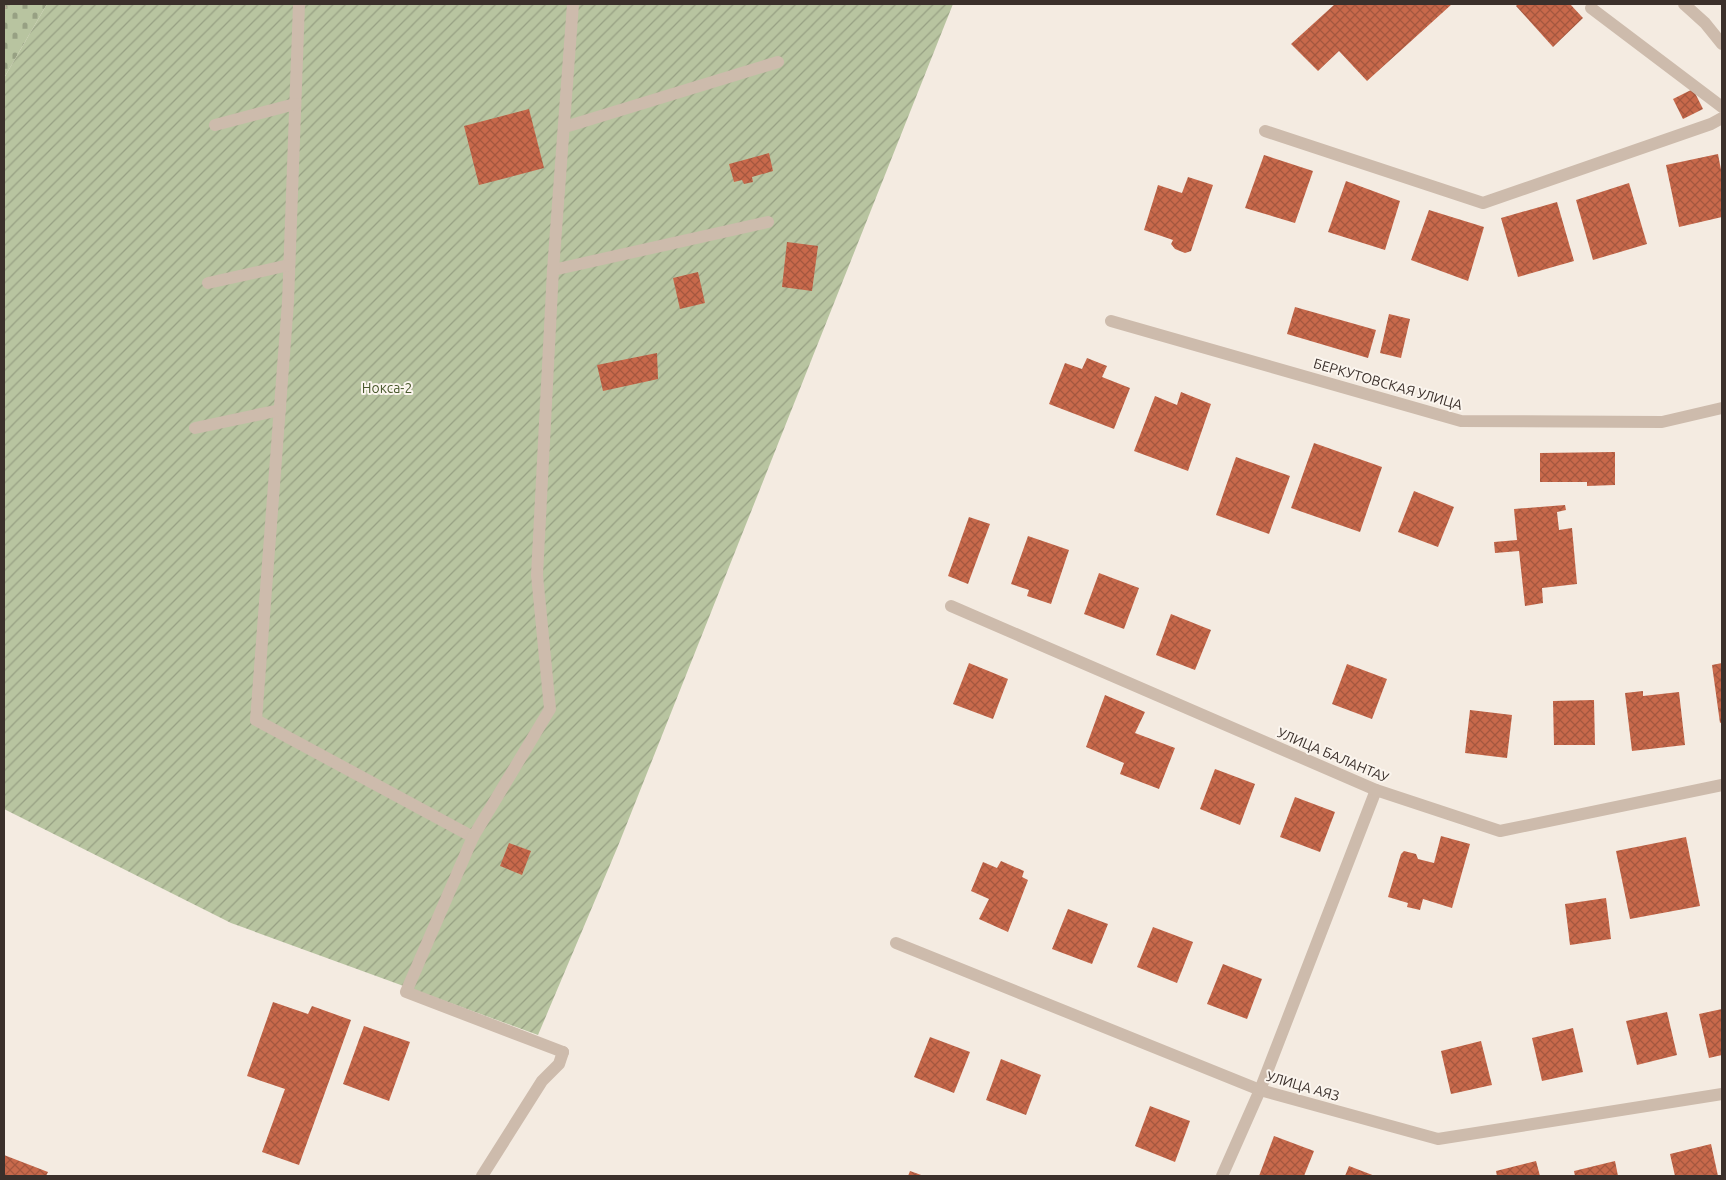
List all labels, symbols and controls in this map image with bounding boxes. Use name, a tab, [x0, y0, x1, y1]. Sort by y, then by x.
street label: БЕРКУТОВСКАЯ УЛИЦА	[1312, 355, 1464, 413]
park label: Нокса-2	[362, 380, 412, 396]
street label: УЛИЦА БАЛАНТАУ	[1275, 724, 1391, 786]
street label: УЛИЦА АЯЗ	[1265, 1068, 1341, 1104]

